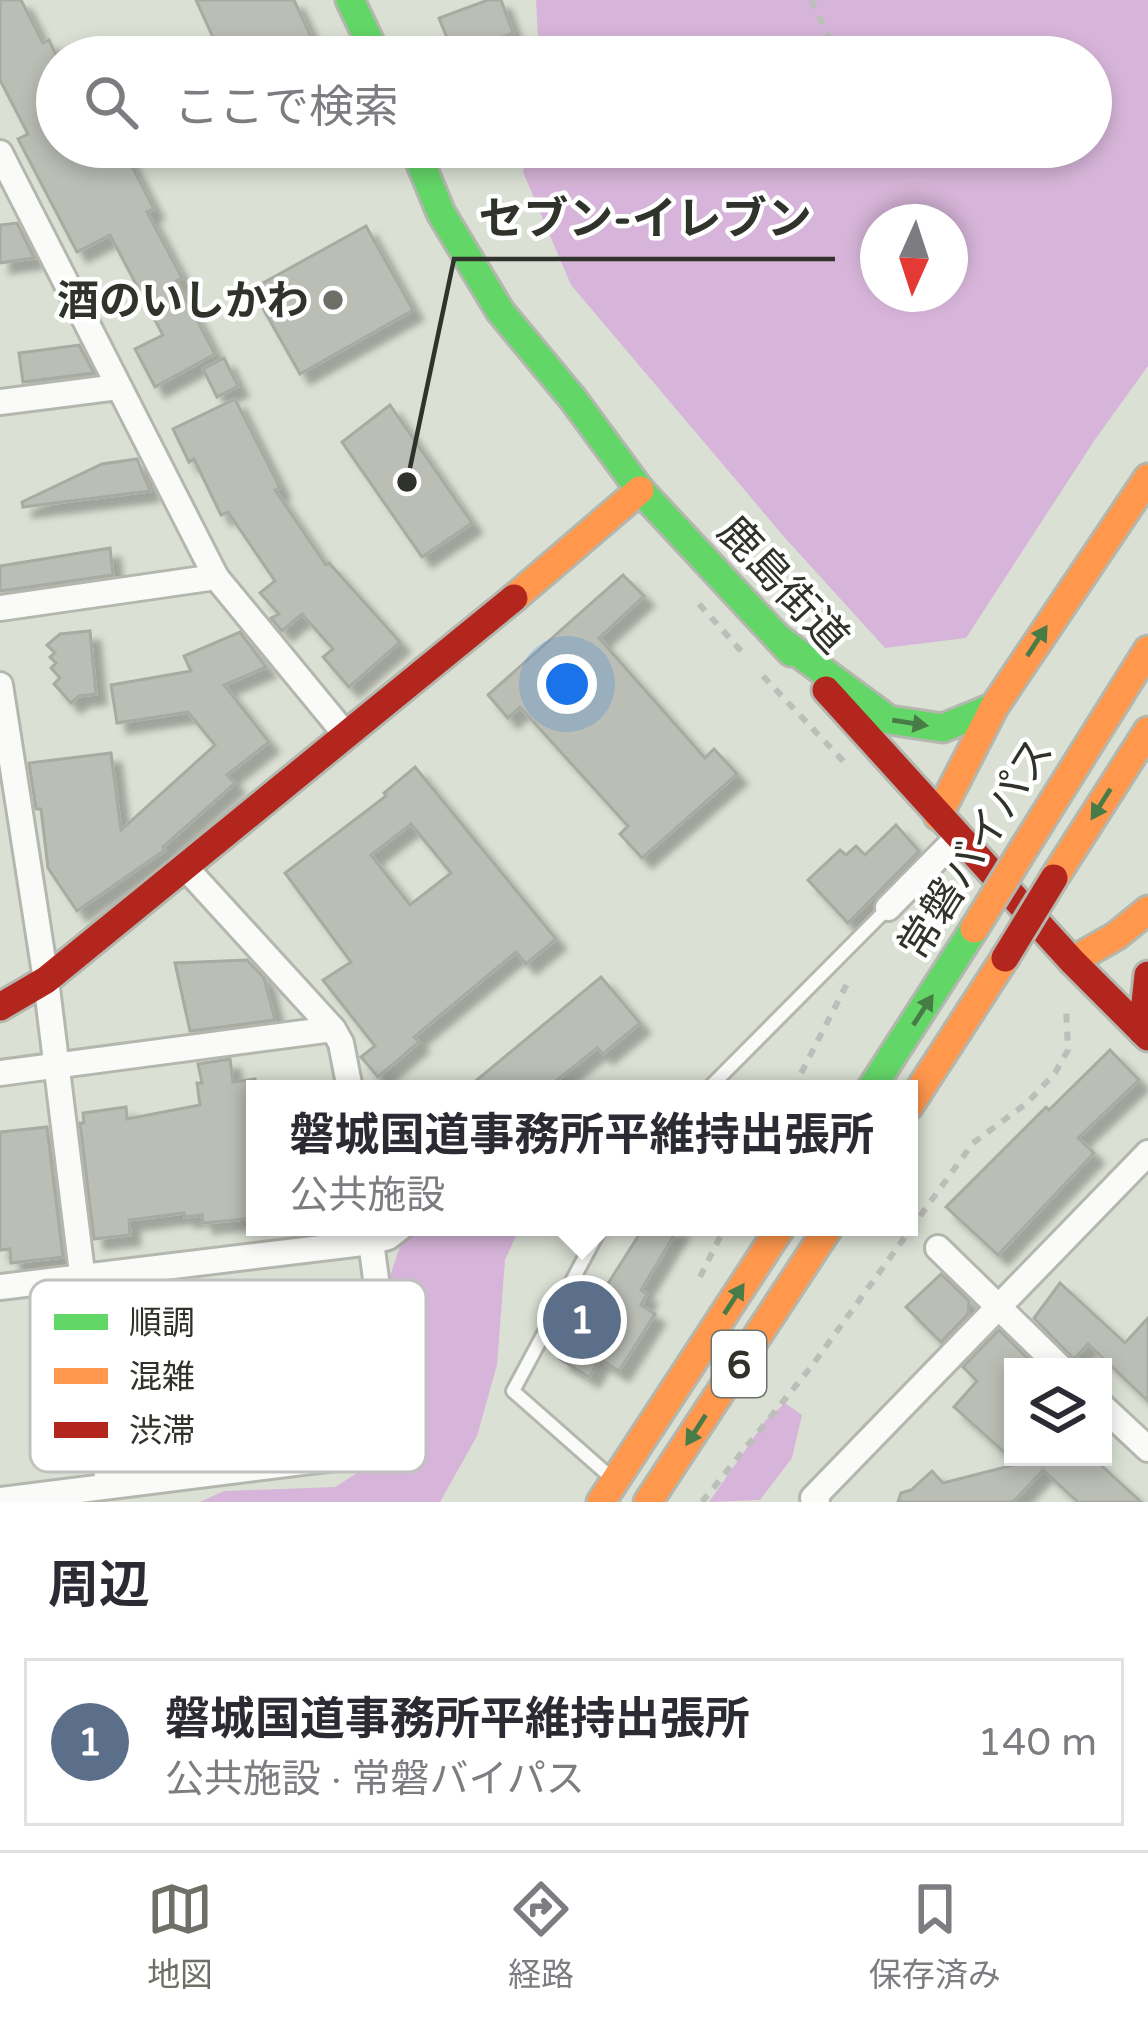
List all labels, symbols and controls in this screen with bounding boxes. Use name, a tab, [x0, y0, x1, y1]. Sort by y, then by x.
search box	[36, 36, 1112, 168]
icon: search	[78, 69, 144, 135]
text: ここで検索	[174, 81, 399, 135]
callout: セブン-イレブン	[454, 178, 835, 259]
text: セブン-イレブン	[478, 193, 812, 247]
north arrow	[860, 204, 968, 312]
place label: 酒のいしかわ	[57, 276, 309, 327]
marker: 酒のいしかわ	[320, 287, 346, 313]
street label: 鹿島街道	[707, 506, 859, 664]
one-way arrow	[1025, 624, 1048, 657]
your location	[537, 654, 597, 714]
one-way arrow	[891, 715, 929, 733]
street label: 常磐バイパス	[888, 729, 1064, 969]
one-way arrow	[1091, 788, 1113, 821]
one-way arrow	[912, 993, 934, 1026]
popup	[246, 1080, 918, 1236]
text: 磐城国道事務所平維持出張所	[289, 1109, 875, 1163]
text: 公共施設	[289, 1172, 446, 1219]
pin: 1	[543, 1275, 621, 1365]
legend	[30, 1280, 426, 1472]
one-way arrow	[723, 1282, 745, 1315]
text: 順調	[129, 1304, 195, 1343]
road number: 6	[712, 1331, 766, 1397]
text: 混雑	[129, 1358, 195, 1397]
map controls	[1004, 1358, 1112, 1466]
button: layers	[1004, 1358, 1112, 1466]
text: 渋滞	[129, 1412, 195, 1451]
one-way arrow	[685, 1413, 707, 1446]
text: 周辺	[48, 1555, 150, 1617]
text: 磐城国道事務所平維持出張所	[165, 1693, 750, 1747]
text: 1	[78, 1719, 102, 1766]
text: 140 m	[978, 1719, 1097, 1766]
text: 公共施設 · 常磐バイパス	[165, 1756, 585, 1803]
tab: 地図	[147, 1876, 213, 1996]
tab: 経路	[508, 1876, 574, 1996]
tab: 保存済み	[869, 1876, 1001, 1996]

